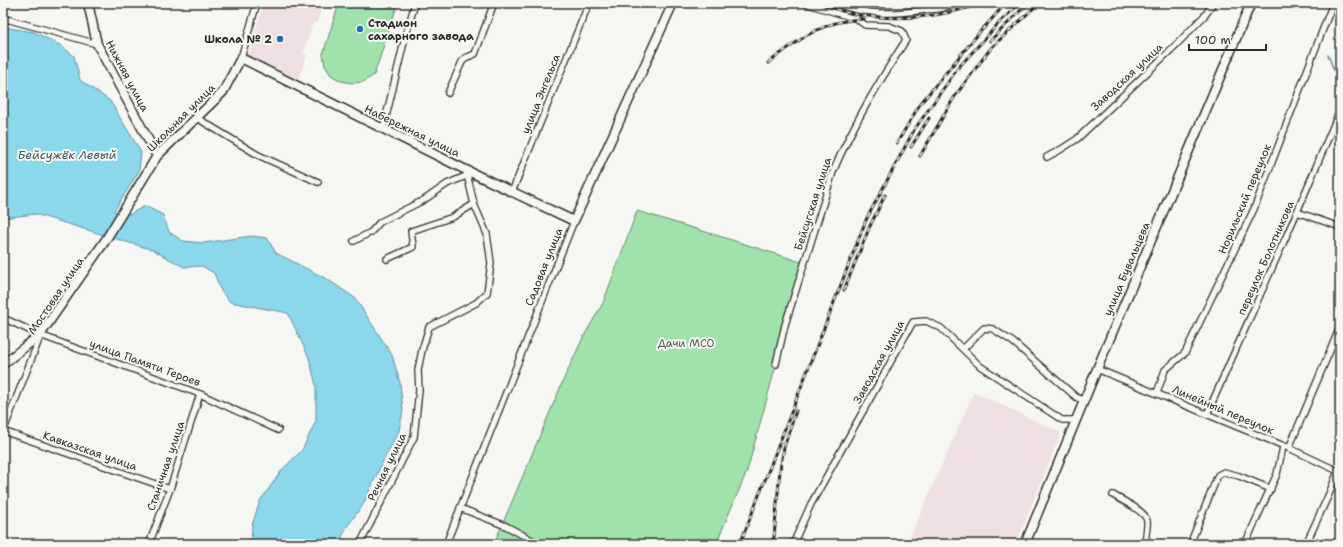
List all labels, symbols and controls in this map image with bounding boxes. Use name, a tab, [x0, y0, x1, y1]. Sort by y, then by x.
place label: Стадион сахарного завода	[368, 16, 474, 44]
marker: Стадион сахарного завода	[355, 24, 365, 34]
scale bar	[1189, 26, 1266, 52]
place label: Школа № 2	[204, 32, 272, 47]
text: 100 m	[1195, 32, 1231, 48]
marker: Школа № 2	[275, 34, 285, 44]
street label: Нижняя улица	[102, 38, 152, 114]
street label: Заводская улица	[1088, 40, 1166, 114]
street label: улица Энгельса	[518, 52, 564, 136]
street label: Школьная улица	[144, 81, 218, 155]
street label: Набережная улица	[362, 101, 462, 161]
street label: Норильский переулок	[1215, 141, 1275, 256]
water label: Бейсужёк Левый	[18, 147, 116, 163]
street label: Бейсугская улица	[791, 155, 835, 252]
street label: переулок Болотникова	[1234, 198, 1298, 317]
street label: улица Бувальцева	[1100, 220, 1154, 318]
street label: Садовая улица	[522, 226, 566, 308]
street label: Мостовая улица	[25, 254, 88, 338]
street label: Заводская улица	[850, 317, 908, 406]
street label: улица Памяти Героев	[87, 336, 203, 390]
park label: Дачи МСО	[658, 336, 714, 351]
street label: Линейный переулок	[1170, 382, 1276, 438]
street label: Станичная улица	[144, 419, 188, 513]
street label: Кавказская улица	[41, 428, 139, 474]
street label: Речная улица	[364, 430, 410, 504]

